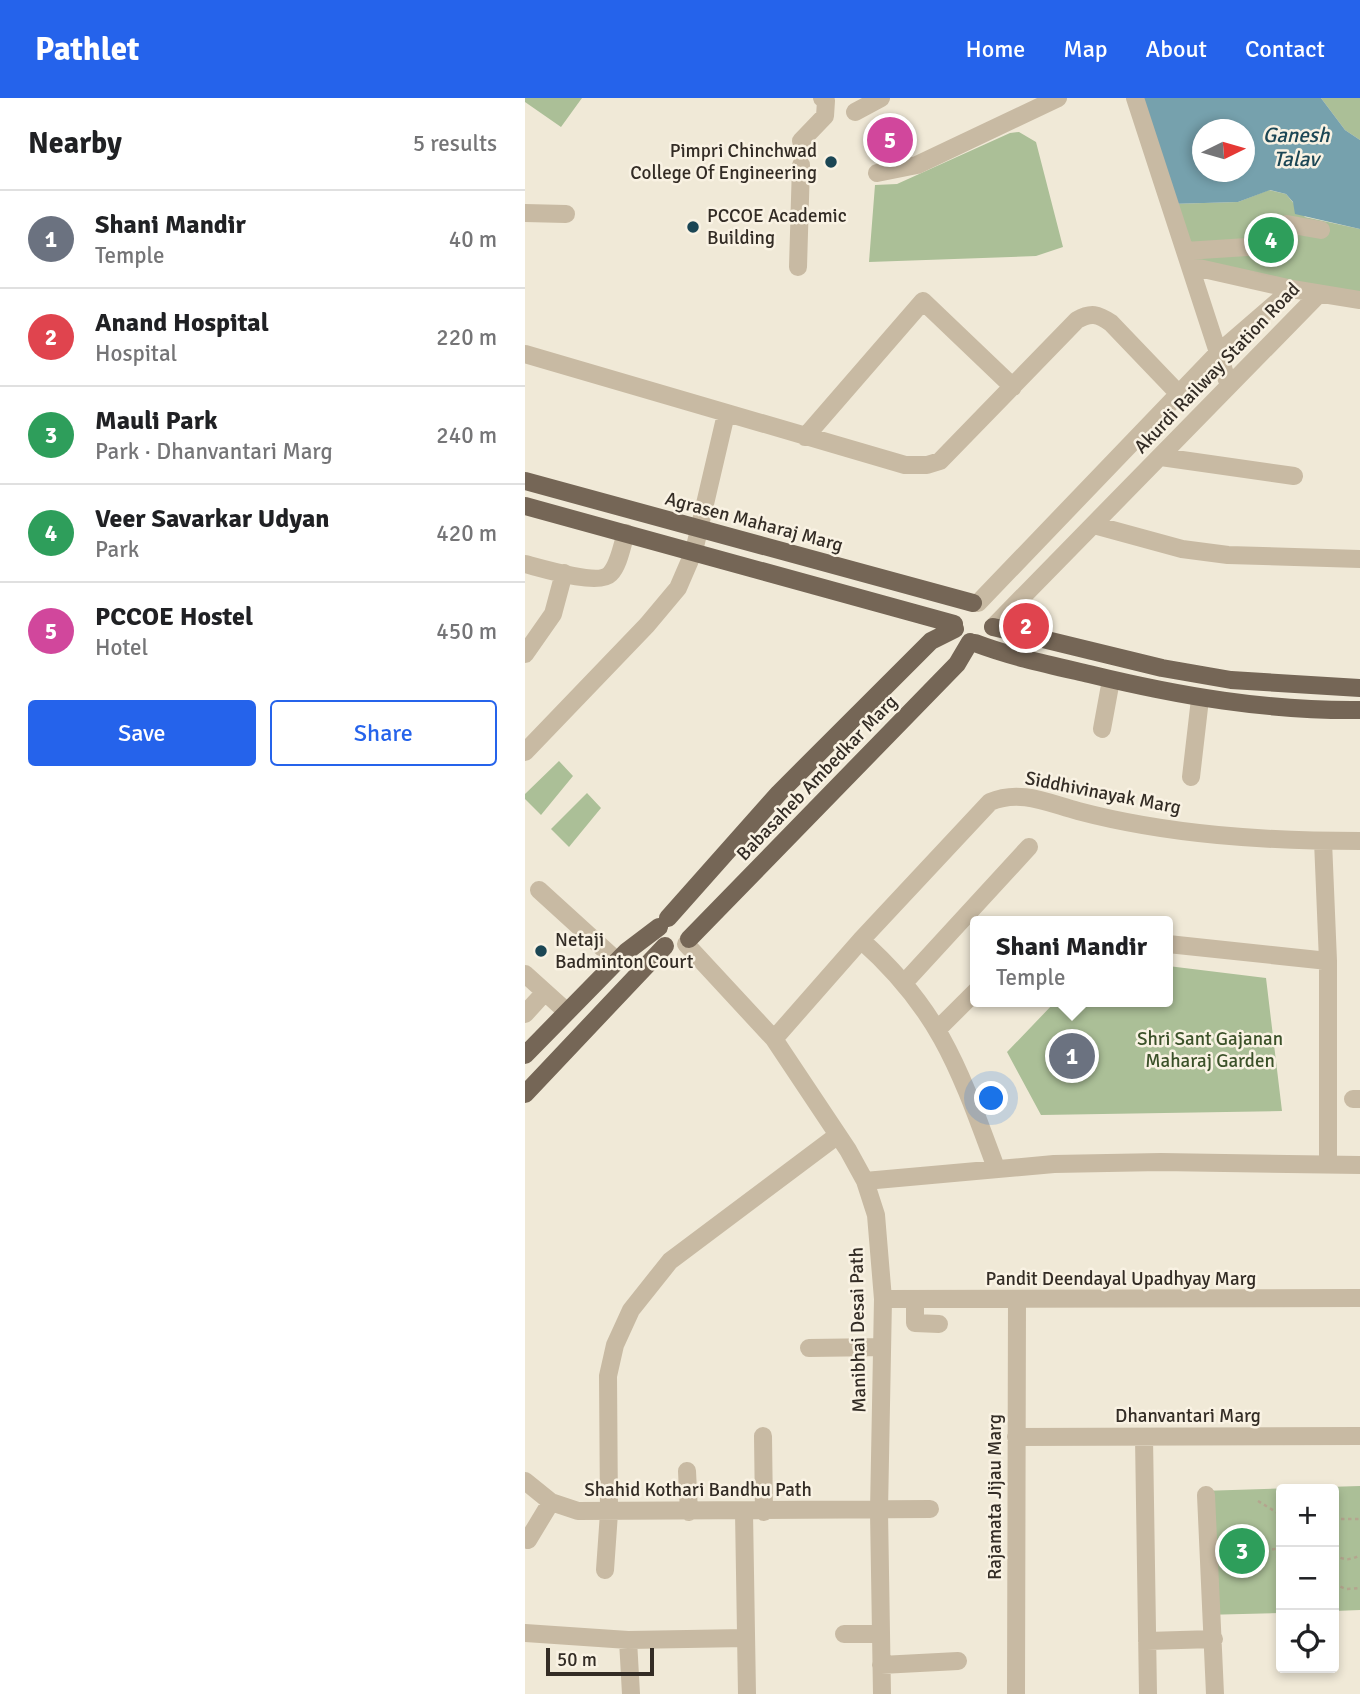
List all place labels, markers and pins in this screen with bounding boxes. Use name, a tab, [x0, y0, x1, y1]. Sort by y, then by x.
pin: 5	[867, 114, 913, 166]
place label: Pimpri Chinchwad College Of Engineering	[630, 139, 817, 185]
marker: Pimpri Chinchwad College Of Engineering	[823, 154, 839, 170]
place label: PCCOE Academic Building	[707, 204, 847, 250]
pin: 4	[1248, 214, 1294, 266]
marker: PCCOE Academic Building	[685, 219, 701, 235]
pin: 2	[1003, 600, 1049, 652]
place label: Netaji Badminton Court	[555, 928, 694, 974]
marker: Netaji Badminton Court	[533, 943, 549, 959]
pin: 1	[1049, 1030, 1095, 1082]
pin: 3	[1219, 1525, 1265, 1577]

